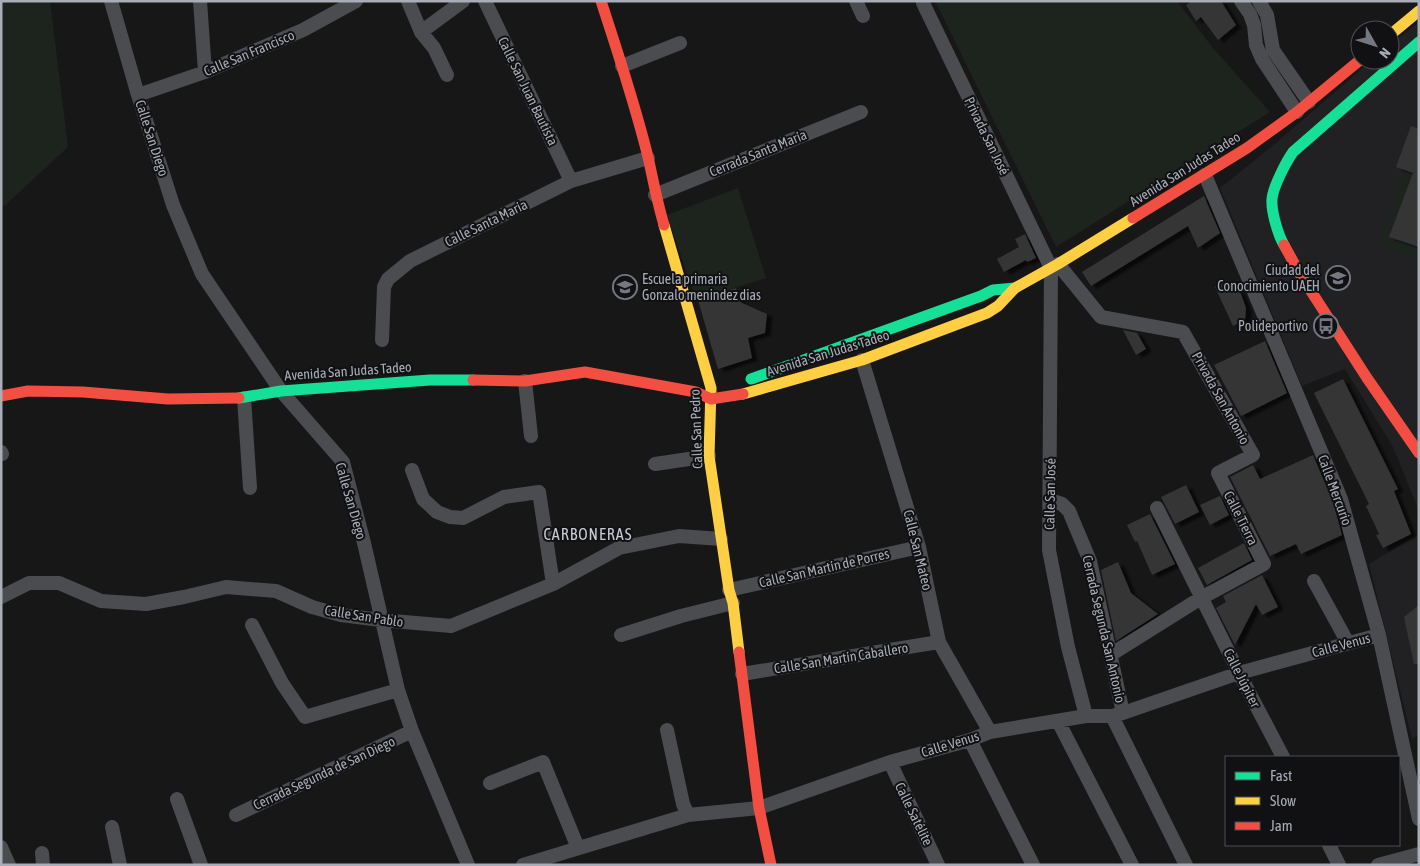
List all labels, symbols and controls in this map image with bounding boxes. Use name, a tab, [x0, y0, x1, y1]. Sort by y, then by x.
north arrow	[1350, 20, 1400, 70]
street label: Calle San Francisco	[201, 27, 297, 79]
street label: Calle San Juan Bautista	[495, 34, 561, 148]
text: N	[1376, 45, 1394, 61]
street label: Privada San José	[961, 94, 1013, 178]
street label: Calle San Diego	[132, 98, 172, 178]
street label: Cerrada Santa María	[707, 126, 809, 180]
street label: Avenida San Judas Tadeo	[1127, 128, 1243, 210]
street label: Calle Santa María	[442, 196, 530, 250]
place label: Ciudad del Conocimiento UAEH	[1217, 262, 1320, 294]
school or university icon: Ciudad del Conocimiento UAEH	[1325, 265, 1351, 291]
place label: Escuela primaria Gonzalo menindez dias	[642, 271, 761, 303]
school or university icon: Escuela primaria Gonzalo menindez dias	[612, 274, 638, 300]
bus stop icon: Polideportivo	[1313, 313, 1339, 339]
place label: Polideportivo	[1238, 318, 1308, 334]
street label: Avenida San Judas Tadeo	[765, 327, 891, 379]
street label: Privada San Antonio	[1189, 349, 1253, 447]
street label: Avenida San Judas Tadeo	[284, 359, 412, 383]
street label: Calle San Pedro	[687, 389, 705, 469]
street label: Calle Mercurio	[1315, 452, 1355, 528]
street label: Calle San José	[1041, 458, 1059, 530]
street label: Calle San Diego	[332, 461, 370, 541]
street label: Calle Tierra	[1221, 488, 1261, 548]
street label: Calle San Mateo	[900, 508, 936, 592]
district label: CARBONERAS	[544, 525, 632, 543]
street label: Calle San Martín de Porres	[757, 545, 891, 591]
street label: Cerrada Segunda San Antonio	[1079, 554, 1129, 704]
street label: Calle San Pablo	[324, 602, 404, 630]
street label: Calle Venus	[1310, 630, 1372, 660]
street label: Calle San Martín Caballero	[773, 639, 909, 677]
street label: Calle Júpiter	[1220, 646, 1264, 711]
street label: Calle Venus	[919, 728, 981, 760]
street label: Cerrada Segunda de San Diego	[250, 733, 398, 813]
legend	[1225, 756, 1400, 846]
text: Fast	[1270, 767, 1292, 784]
street label: Calle Satélite	[892, 780, 936, 848]
text: Slow	[1270, 792, 1296, 809]
text: Jam	[1270, 817, 1293, 834]

